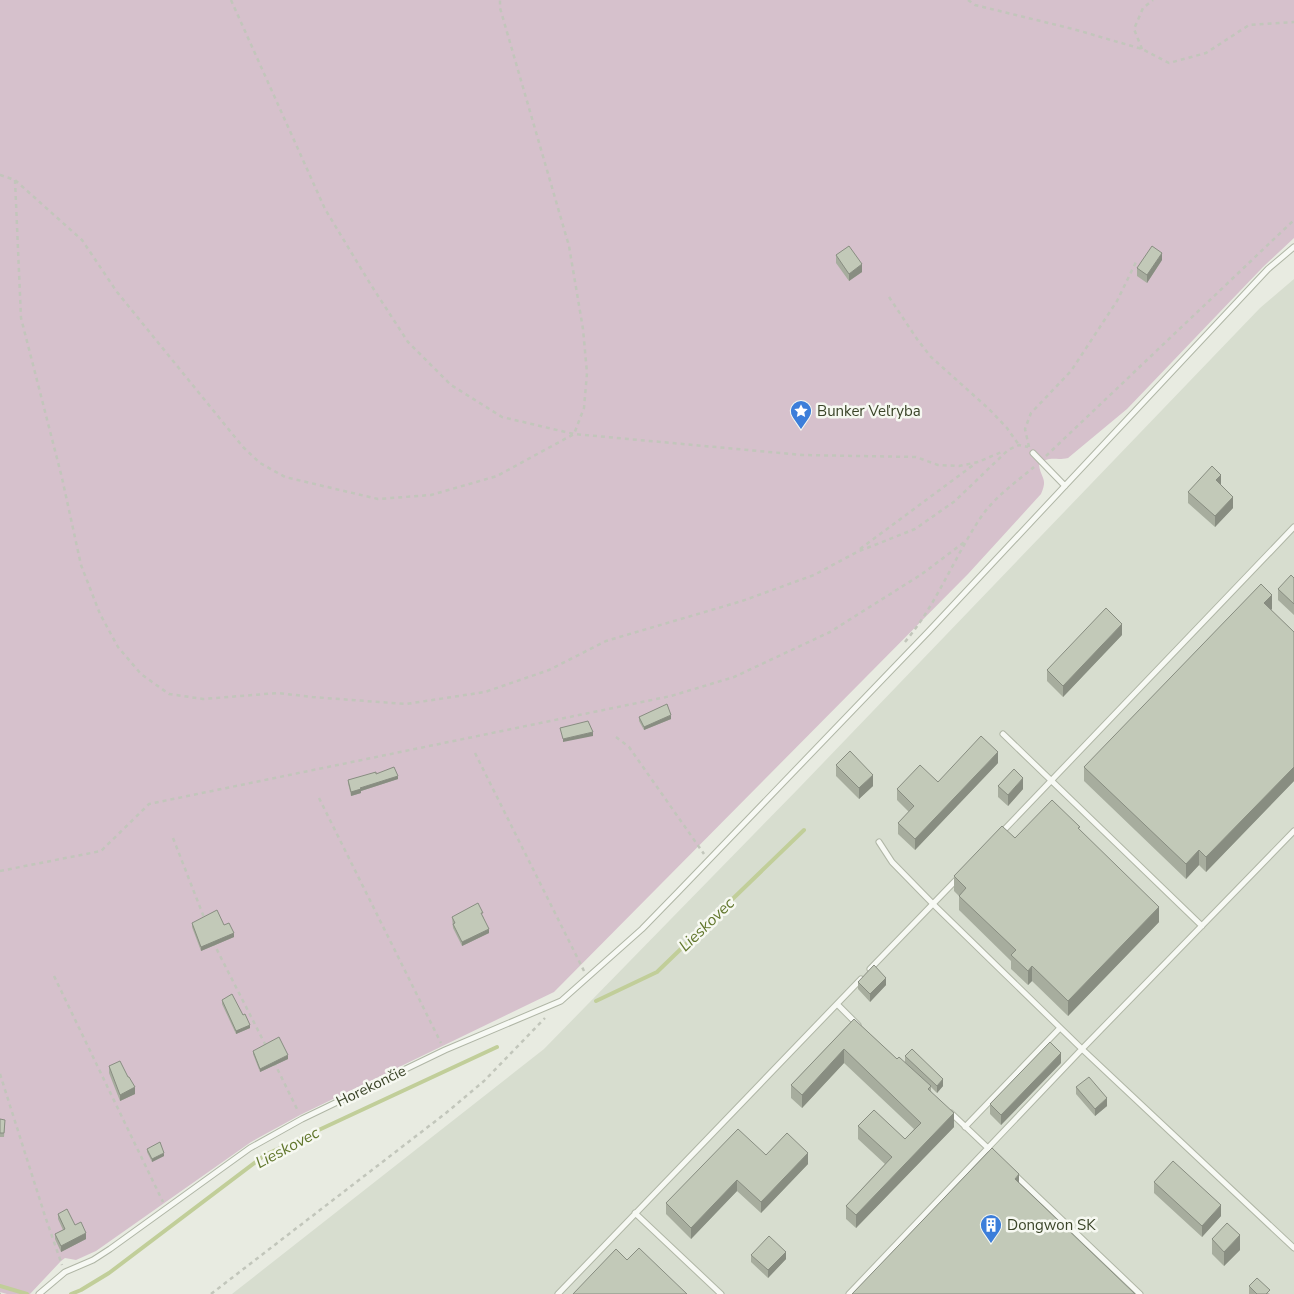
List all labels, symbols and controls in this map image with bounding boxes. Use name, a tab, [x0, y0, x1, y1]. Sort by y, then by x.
place icon: Bunker Veľryba	[789, 399, 813, 430]
place label: Bunker Veľryba	[817, 401, 921, 421]
water label: Lieskovec	[674, 892, 740, 957]
street label: Horekončie	[333, 1060, 409, 1112]
water label: Lieskovec	[252, 1122, 324, 1174]
building icon: Dongwon SK	[979, 1213, 1003, 1244]
place label: Dongwon SK	[1007, 1215, 1096, 1235]

